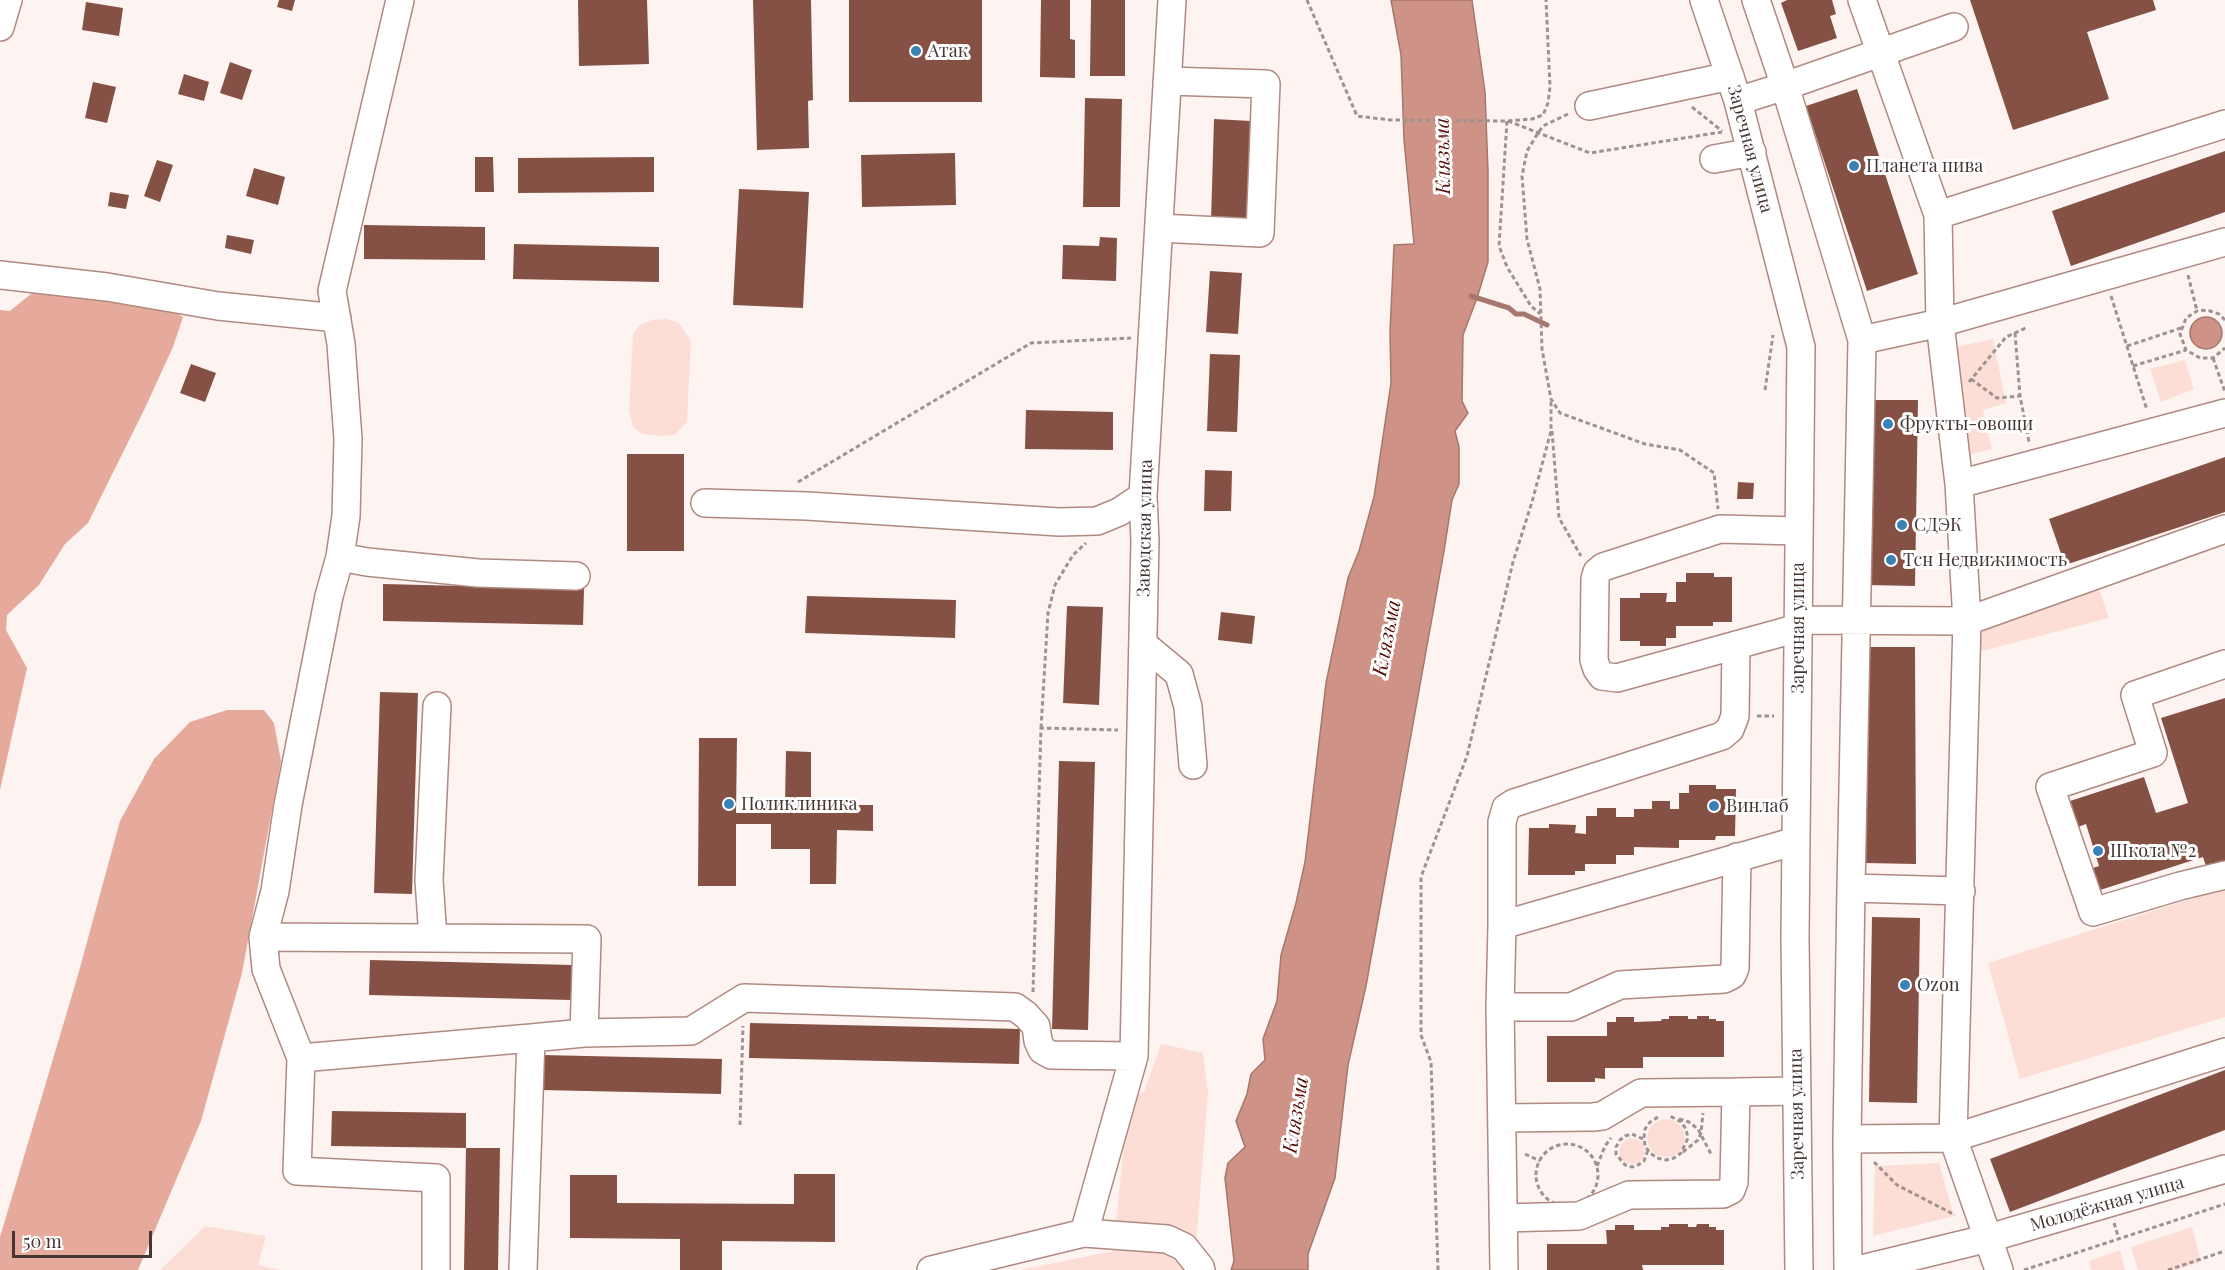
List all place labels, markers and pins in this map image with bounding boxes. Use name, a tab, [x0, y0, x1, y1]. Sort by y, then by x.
place label: Атак	[928, 40, 968, 62]
marker: Атак	[909, 44, 923, 58]
place label: Планета пива	[1866, 155, 1983, 177]
marker: Планета пива	[1847, 159, 1861, 173]
place label: Фрукты-овощи	[1900, 413, 2033, 435]
marker: Фрукты-овощи	[1881, 417, 1895, 431]
place label: СДЭК	[1914, 514, 1962, 536]
marker: СДЭК	[1895, 518, 1909, 532]
place label: Тсн Недвижимость	[1903, 549, 2067, 571]
marker: Тсн Недвижимость	[1884, 553, 1898, 567]
place label: Поликлиника	[741, 793, 858, 815]
place label: Винлаб	[1726, 795, 1789, 817]
marker: Поликлиника	[722, 797, 736, 811]
marker: Винлаб	[1707, 799, 1721, 813]
place label: Школа №2	[2110, 840, 2196, 862]
marker: Школа №2	[2091, 844, 2105, 858]
place label: Ozon	[1917, 974, 1960, 996]
marker: Ozon	[1898, 978, 1912, 992]

